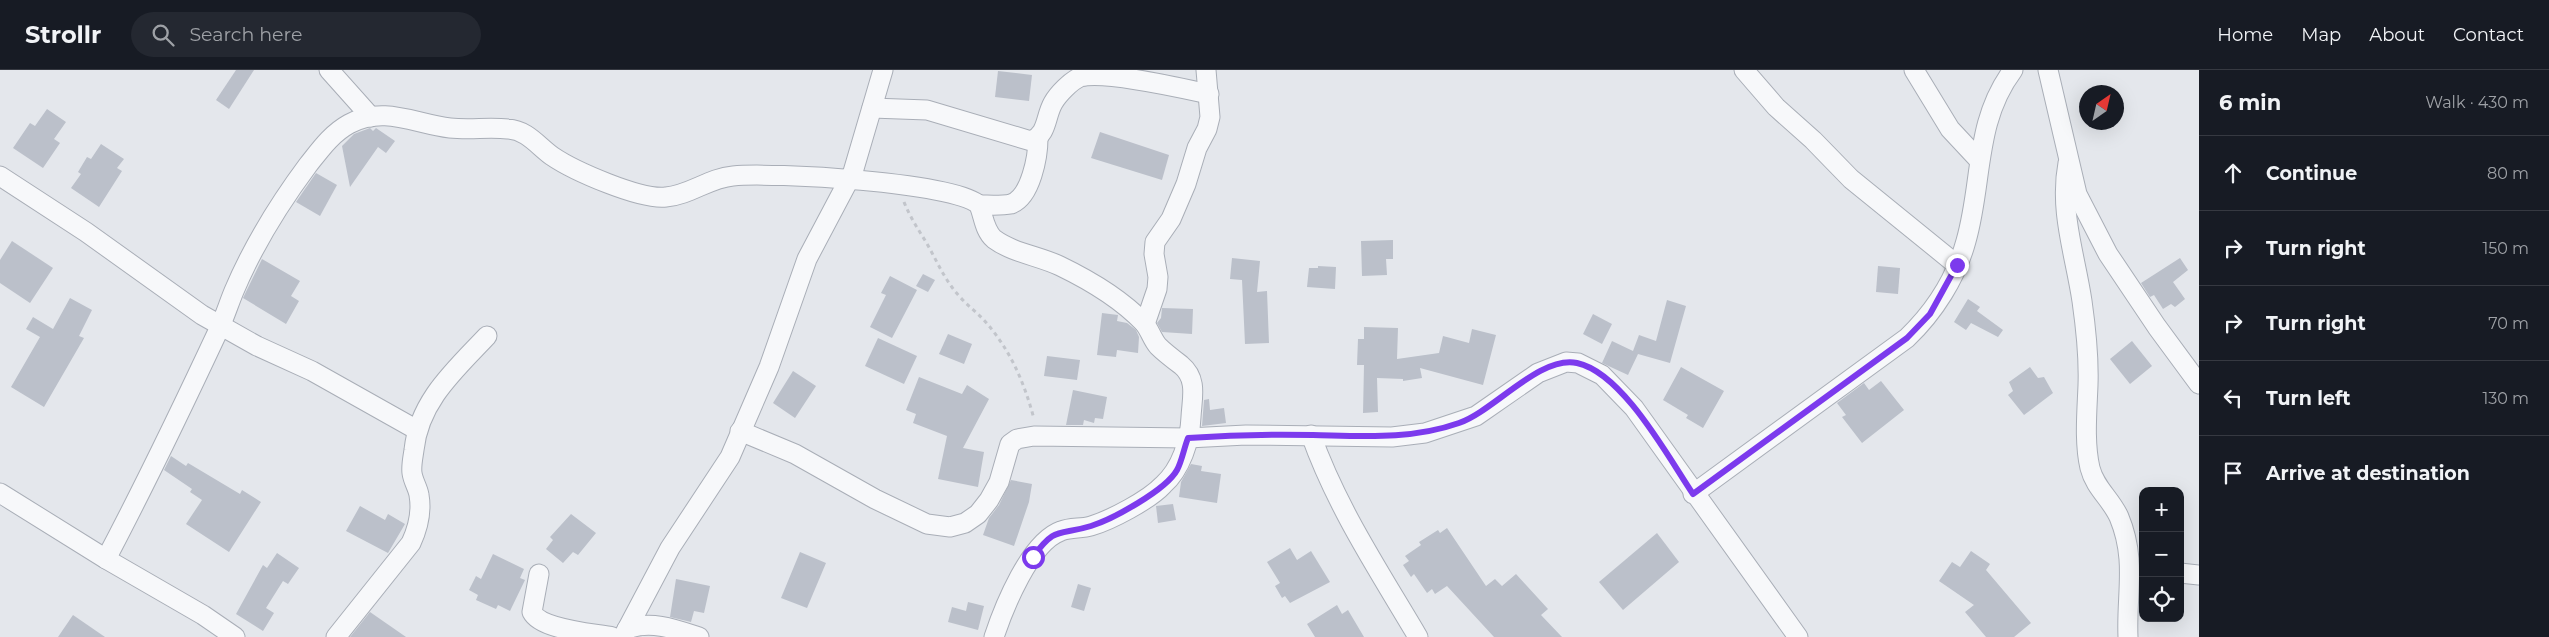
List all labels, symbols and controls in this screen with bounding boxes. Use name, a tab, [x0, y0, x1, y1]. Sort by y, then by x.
search box	[131, 12, 481, 57]
text: Strollr	[25, 20, 101, 49]
icon: search	[149, 21, 177, 49]
text: Search here	[189, 23, 302, 46]
text: Home	[2217, 24, 2273, 46]
text: Map	[2301, 24, 2341, 46]
text: About	[2369, 24, 2425, 46]
text: Contact	[2453, 24, 2524, 46]
north arrow	[2079, 85, 2124, 130]
text: 6 min	[2219, 90, 2281, 115]
text: Walk · 430 m	[2425, 93, 2529, 112]
icon: ahead	[2219, 159, 2247, 187]
text: Continue	[2266, 162, 2357, 185]
text: 80 m	[2487, 164, 2529, 183]
icon: right	[2219, 234, 2247, 262]
text: Turn right	[2266, 237, 2366, 260]
text: 150 m	[2482, 239, 2529, 258]
route end	[1946, 254, 1969, 277]
icon: right	[2219, 309, 2247, 337]
text: Turn right	[2266, 312, 2366, 335]
text: 70 m	[2488, 314, 2529, 333]
icon: left	[2219, 384, 2247, 412]
text: Turn left	[2266, 387, 2351, 410]
text: 130 m	[2482, 389, 2529, 408]
icon: arrive	[2219, 459, 2247, 487]
text: Arrive at destination	[2266, 462, 2470, 485]
map controls	[2139, 487, 2184, 622]
button: +	[2139, 487, 2184, 532]
button: −	[2139, 532, 2184, 577]
route start	[1022, 546, 1045, 569]
button: locate	[2139, 577, 2184, 622]

